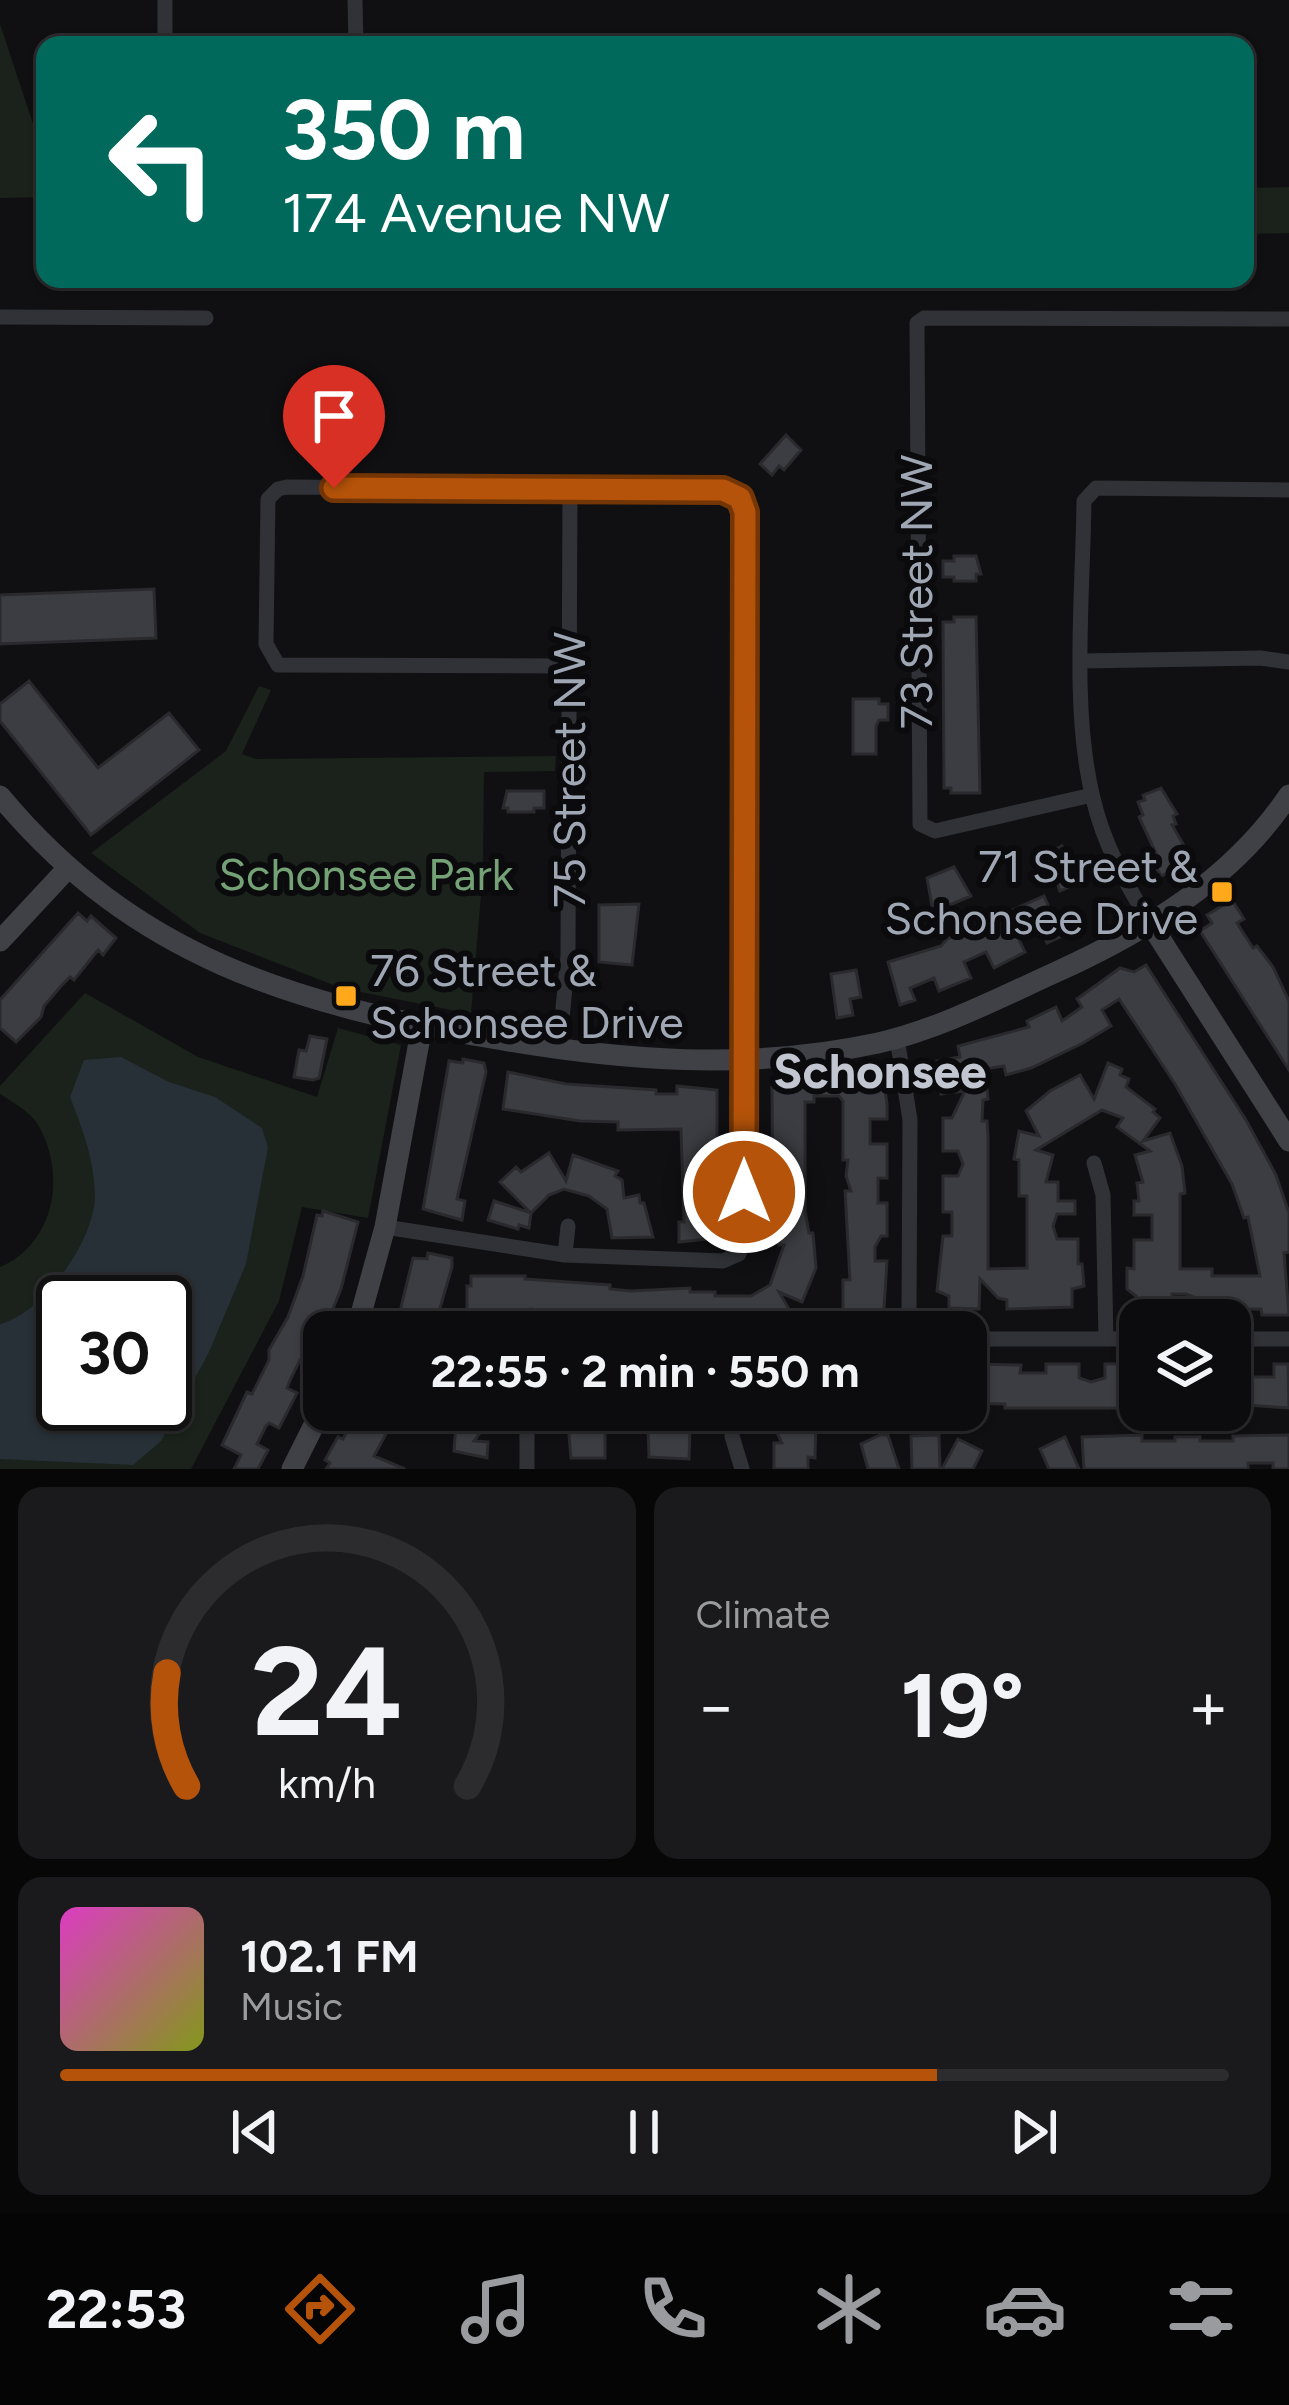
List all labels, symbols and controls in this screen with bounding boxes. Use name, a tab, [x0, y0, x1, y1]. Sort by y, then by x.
text: 350 m	[282, 79, 525, 180]
icon: left	[84, 84, 240, 240]
text: 174 Avenue NW	[282, 181, 670, 246]
pin	[283, 365, 385, 488]
icon: arrive	[301, 383, 367, 449]
street label: 73 Street NW	[889, 455, 943, 729]
street label: 75 Street NW	[542, 632, 596, 908]
place label: 71 Street & Schonsee Drive	[884, 839, 1198, 945]
park label: Schonsee Park	[218, 847, 514, 901]
marker: 71 Street & Schonsee Drive	[1209, 879, 1235, 905]
place label: 76 Street & Schonsee Drive	[370, 943, 684, 1049]
marker: 76 Street & Schonsee Drive	[333, 983, 359, 1009]
district label: Schonsee	[773, 1042, 987, 1100]
position arrow	[681, 1129, 807, 1255]
speed limit sign: 30	[36, 1275, 192, 1431]
map controls	[1119, 1299, 1251, 1431]
button: layers	[1119, 1299, 1251, 1431]
text: 22:55 · 2 min · 550 m	[431, 1344, 859, 1398]
text: Climate	[696, 1591, 830, 1638]
text: 24	[251, 1616, 402, 1766]
text: 19°	[900, 1651, 1024, 1760]
text: −	[696, 1666, 737, 1746]
text: +	[1188, 1666, 1229, 1746]
text: km/h	[278, 1757, 376, 1809]
text: 102.1 FM	[240, 1929, 419, 1983]
text: Music	[240, 1983, 343, 2030]
icon: previous	[222, 2099, 288, 2165]
icon: pause	[611, 2099, 677, 2165]
icon: next	[1001, 2099, 1067, 2165]
icon: directions	[278, 2267, 362, 2351]
icon: music	[454, 2267, 538, 2351]
icon: phone	[631, 2267, 715, 2351]
icon: climate	[807, 2267, 891, 2351]
icon: car	[983, 2267, 1067, 2351]
icon: filters	[1159, 2267, 1243, 2351]
text: 22:53	[46, 2277, 186, 2342]

